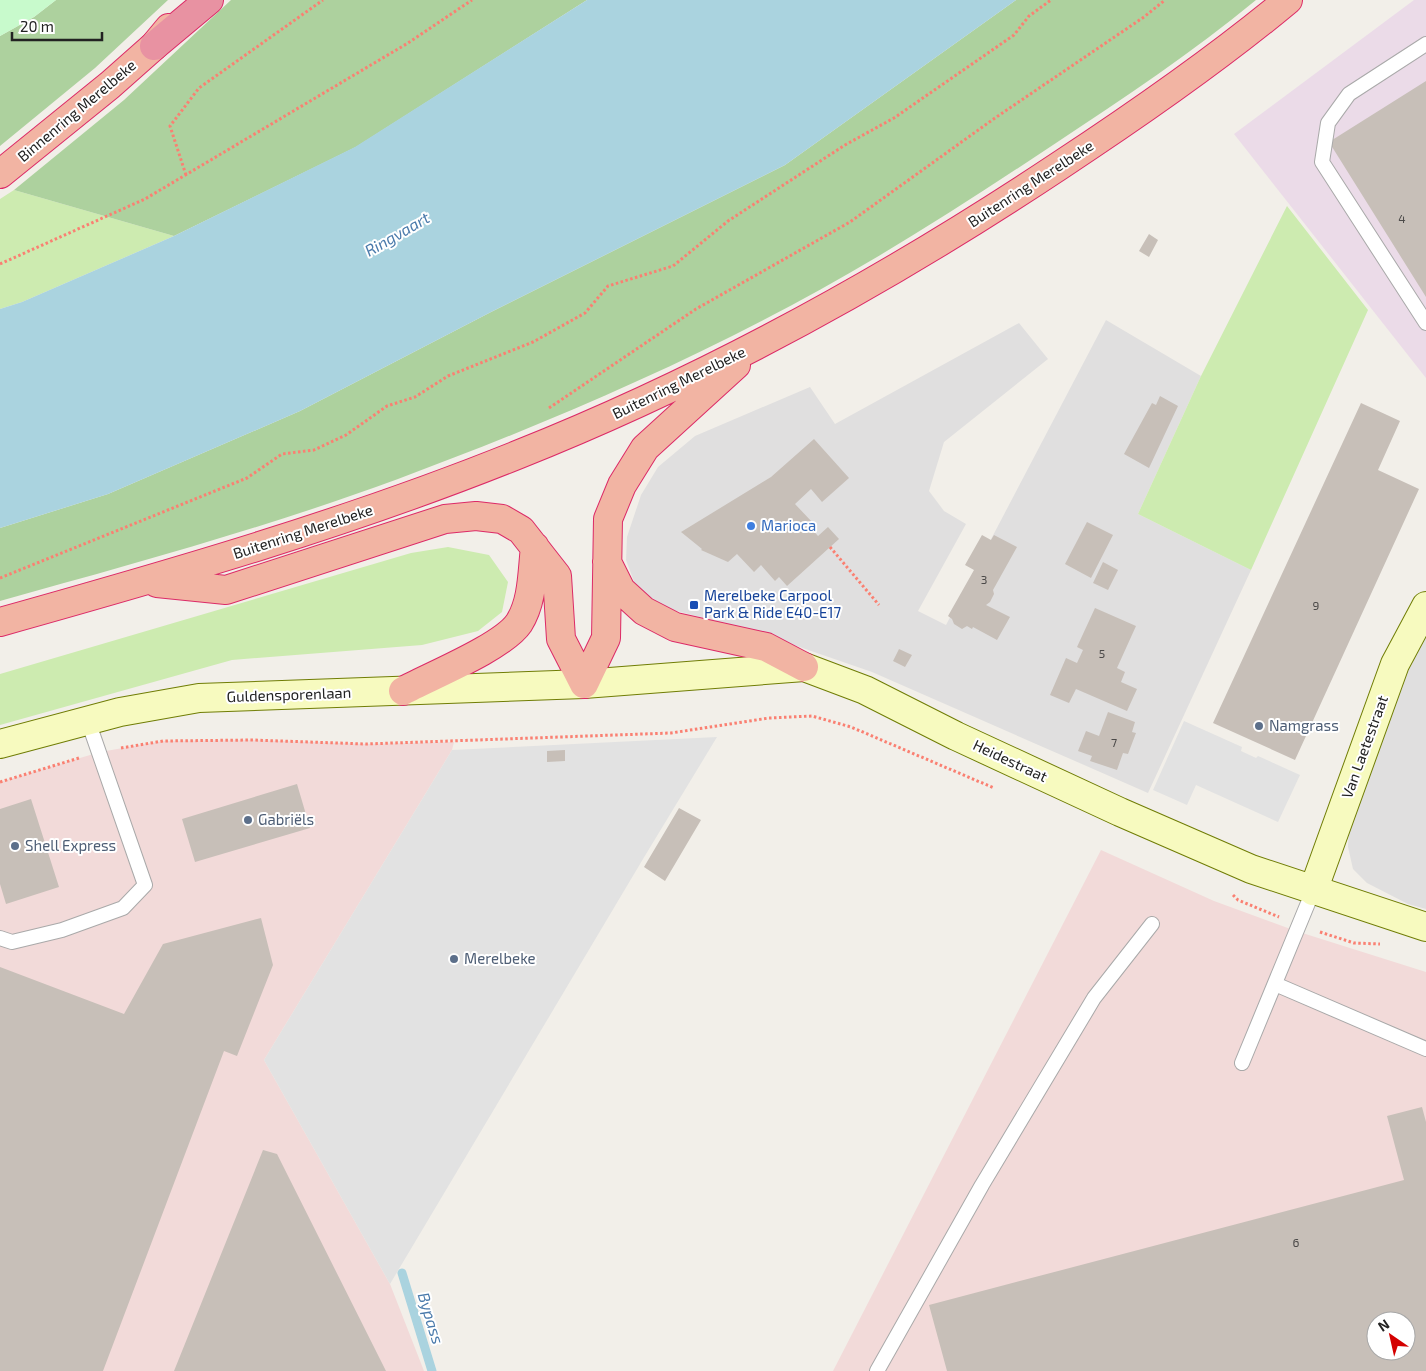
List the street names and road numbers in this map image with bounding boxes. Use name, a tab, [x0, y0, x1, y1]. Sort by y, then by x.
street label: Binnenring Merelbeke	[14, 55, 139, 165]
street label: Buitenring Merelbeke	[964, 136, 1097, 230]
street label: Buitenring Merelbeke	[609, 342, 748, 422]
street label: Buitenring Merelbeke	[231, 500, 375, 562]
street label: Guldensporenlaan	[226, 683, 352, 705]
street label: Van Laetestraat	[1337, 692, 1391, 801]
street label: Heidestraat	[970, 735, 1051, 785]

